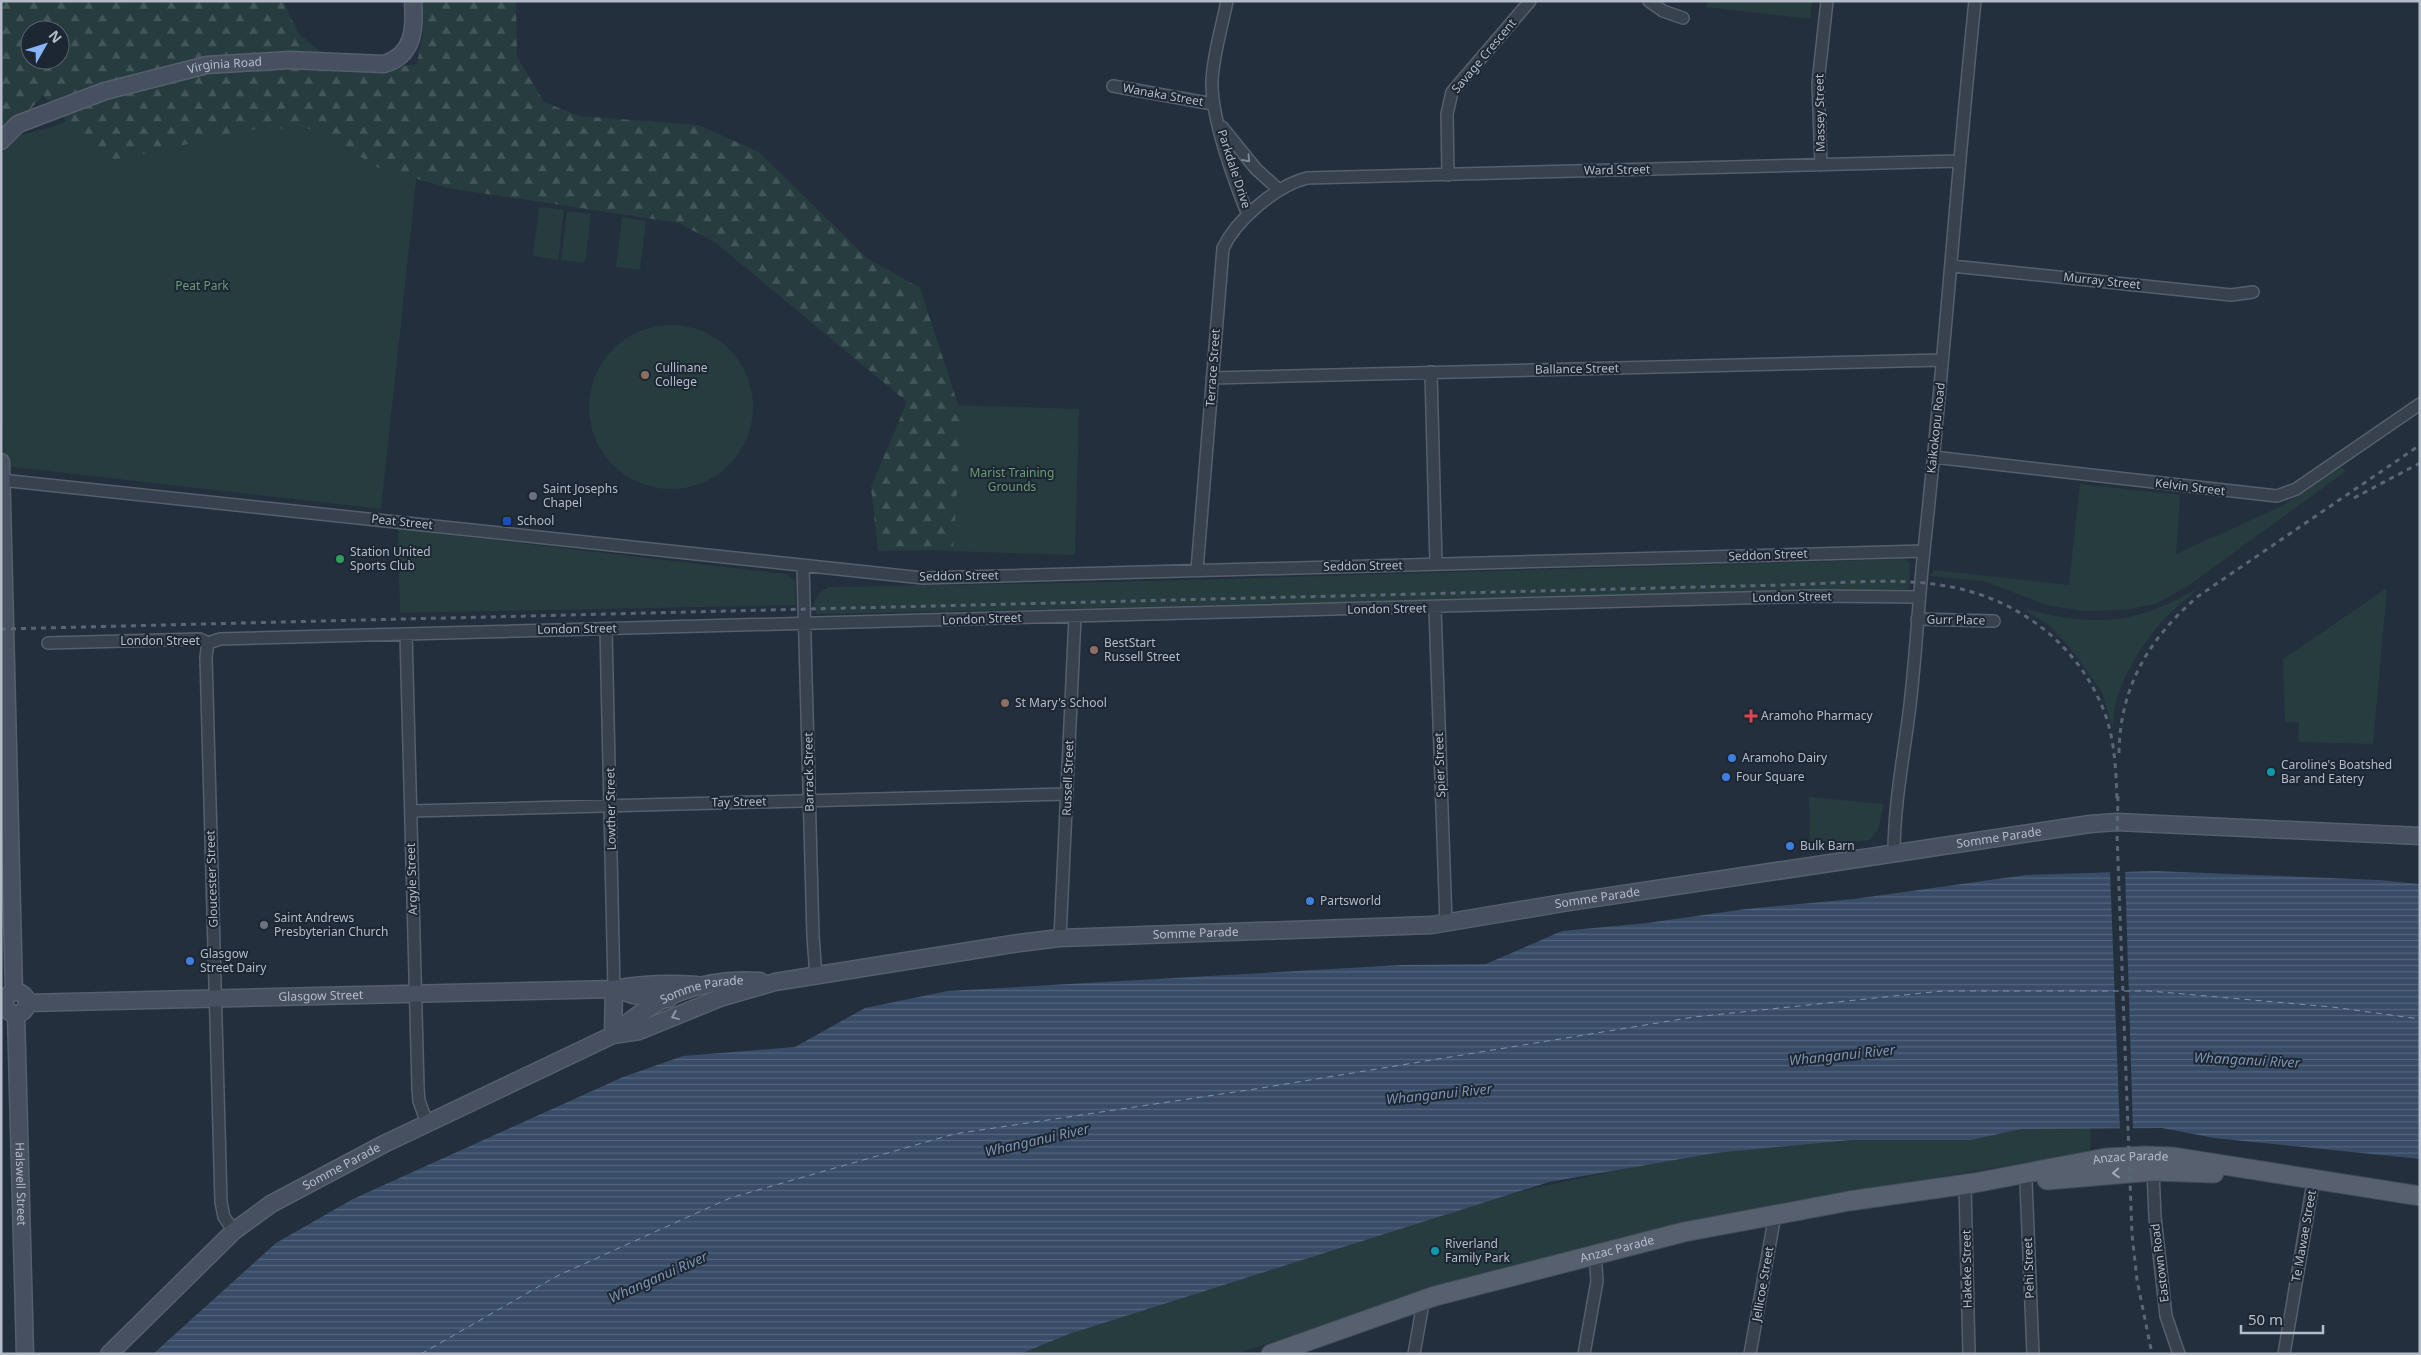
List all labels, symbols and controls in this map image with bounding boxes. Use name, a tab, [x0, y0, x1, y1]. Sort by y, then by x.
street label: Savage Crescent	[1447, 14, 1520, 97]
north arrow	[20, 20, 70, 70]
text: N	[45, 26, 66, 47]
street label: Virginia Road	[186, 53, 262, 78]
street label: Massey Street	[1810, 73, 1829, 152]
street label: Wanaka Street	[1121, 79, 1205, 110]
street label: Parkdale Drive	[1214, 127, 1255, 211]
one-way arrow	[1241, 153, 1250, 162]
street label: Ward Street	[1584, 160, 1651, 179]
street label: Murray Street	[2063, 268, 2142, 293]
park label: Peat Park	[175, 277, 229, 294]
street label: Terrace Street	[1201, 328, 1224, 408]
place label: Cullinane College	[655, 359, 708, 390]
street label: Ballance Street	[1535, 359, 1620, 378]
marker: Cullinane College	[639, 369, 651, 381]
street label: Kaikokopu Road	[1922, 382, 1949, 474]
park label: Marist Training Grounds	[970, 464, 1054, 495]
street label: Kelvin Street	[2154, 474, 2227, 499]
place label: Saint Josephs Chapel	[543, 480, 618, 511]
marker: Saint Josephs Chapel	[527, 490, 539, 502]
street label: Peat Street	[370, 510, 434, 533]
place label: School	[517, 512, 554, 529]
marker: School	[501, 515, 513, 527]
place label: Station United Sports Club	[350, 543, 431, 574]
street label: Seddon Street	[1728, 545, 1809, 564]
marker: Station United Sports Club	[334, 553, 346, 565]
street label: Seddon Street	[1323, 556, 1404, 575]
street label: Seddon Street	[919, 566, 1000, 585]
street label: London Street	[1752, 587, 1833, 606]
street label: London Street	[1347, 599, 1428, 618]
street label: London Street	[942, 609, 1023, 628]
street label: Gurr Place	[1926, 610, 1986, 629]
street label: London Street	[537, 619, 618, 638]
street label: London Street	[120, 632, 200, 649]
place label: BestStart Russell Street	[1104, 634, 1181, 665]
marker: BestStart Russell Street	[1088, 644, 1100, 656]
place label: St Mary's School	[1015, 694, 1107, 711]
marker: St Mary's School	[999, 697, 1011, 709]
place label: Aramoho Pharmacy	[1761, 707, 1873, 724]
marker: Aramoho Pharmacy	[1745, 710, 1757, 722]
street label: Barrack Street	[799, 731, 818, 812]
street label: Spier Street	[1430, 731, 1449, 798]
street label: Russell Street	[1058, 739, 1077, 816]
place label: Aramoho Dairy	[1742, 749, 1828, 766]
marker: Aramoho Dairy	[1726, 752, 1738, 764]
place label: Caroline's Boatshed Bar and Eatery	[2281, 756, 2392, 787]
marker: Caroline's Boatshed Bar and Eatery	[2265, 766, 2277, 778]
street label: Lowther Street	[601, 767, 620, 851]
place label: Four Square	[1736, 768, 1805, 785]
marker: Four Square	[1720, 771, 1732, 783]
street label: Tay Street	[711, 793, 767, 810]
street label: Somme Parade	[1955, 822, 2043, 852]
street label: Gloucester Street	[201, 829, 222, 928]
place label: Bulk Barn	[1800, 837, 1855, 854]
marker: Bulk Barn	[1784, 840, 1796, 852]
street label: Argyle Street	[402, 842, 421, 916]
street label: Somme Parade	[1553, 883, 1641, 912]
place label: Partsworld	[1320, 892, 1381, 909]
marker: Partsworld	[1304, 895, 1316, 907]
place label: Saint Andrews Presbyterian Church	[274, 909, 388, 940]
marker: Saint Andrews Presbyterian Church	[258, 919, 270, 931]
street label: Somme Parade	[1153, 923, 1239, 943]
place label: Glasgow Street Dairy	[200, 945, 267, 976]
marker: Glasgow Street Dairy	[184, 955, 196, 967]
street label: Somme Parade	[657, 971, 744, 1008]
street label: Glasgow Street	[278, 986, 364, 1005]
one-way arrow	[671, 1011, 679, 1021]
water label: Whanganui River	[1788, 1039, 1896, 1070]
water label: Whanganui River	[2193, 1047, 2301, 1072]
water label: Whanganui River	[1385, 1078, 1493, 1109]
water label: Whanganui River	[983, 1118, 1091, 1161]
street label: Somme Parade	[299, 1138, 383, 1194]
street label: Halswell Street	[11, 1142, 31, 1227]
street label: Anzac Parade	[2091, 1147, 2169, 1168]
one-way arrow	[2112, 1167, 2120, 1178]
street label: Te Mawae Street	[2287, 1188, 2320, 1283]
street label: Eastown Road	[2146, 1223, 2173, 1303]
street label: Hakeke Street	[1957, 1229, 1976, 1308]
street label: Anzac Parade	[1578, 1231, 1656, 1266]
place label: Riverland Family Park	[1445, 1235, 1511, 1266]
street label: Pehi Street	[2019, 1236, 2038, 1299]
street label: Jellicoe Street	[1747, 1244, 1778, 1324]
marker: Riverland Family Park	[1429, 1245, 1441, 1257]
water label: Whanganui River	[605, 1246, 711, 1307]
scale bar	[2241, 1302, 2324, 1334]
text: 50 m	[2248, 1309, 2283, 1329]

